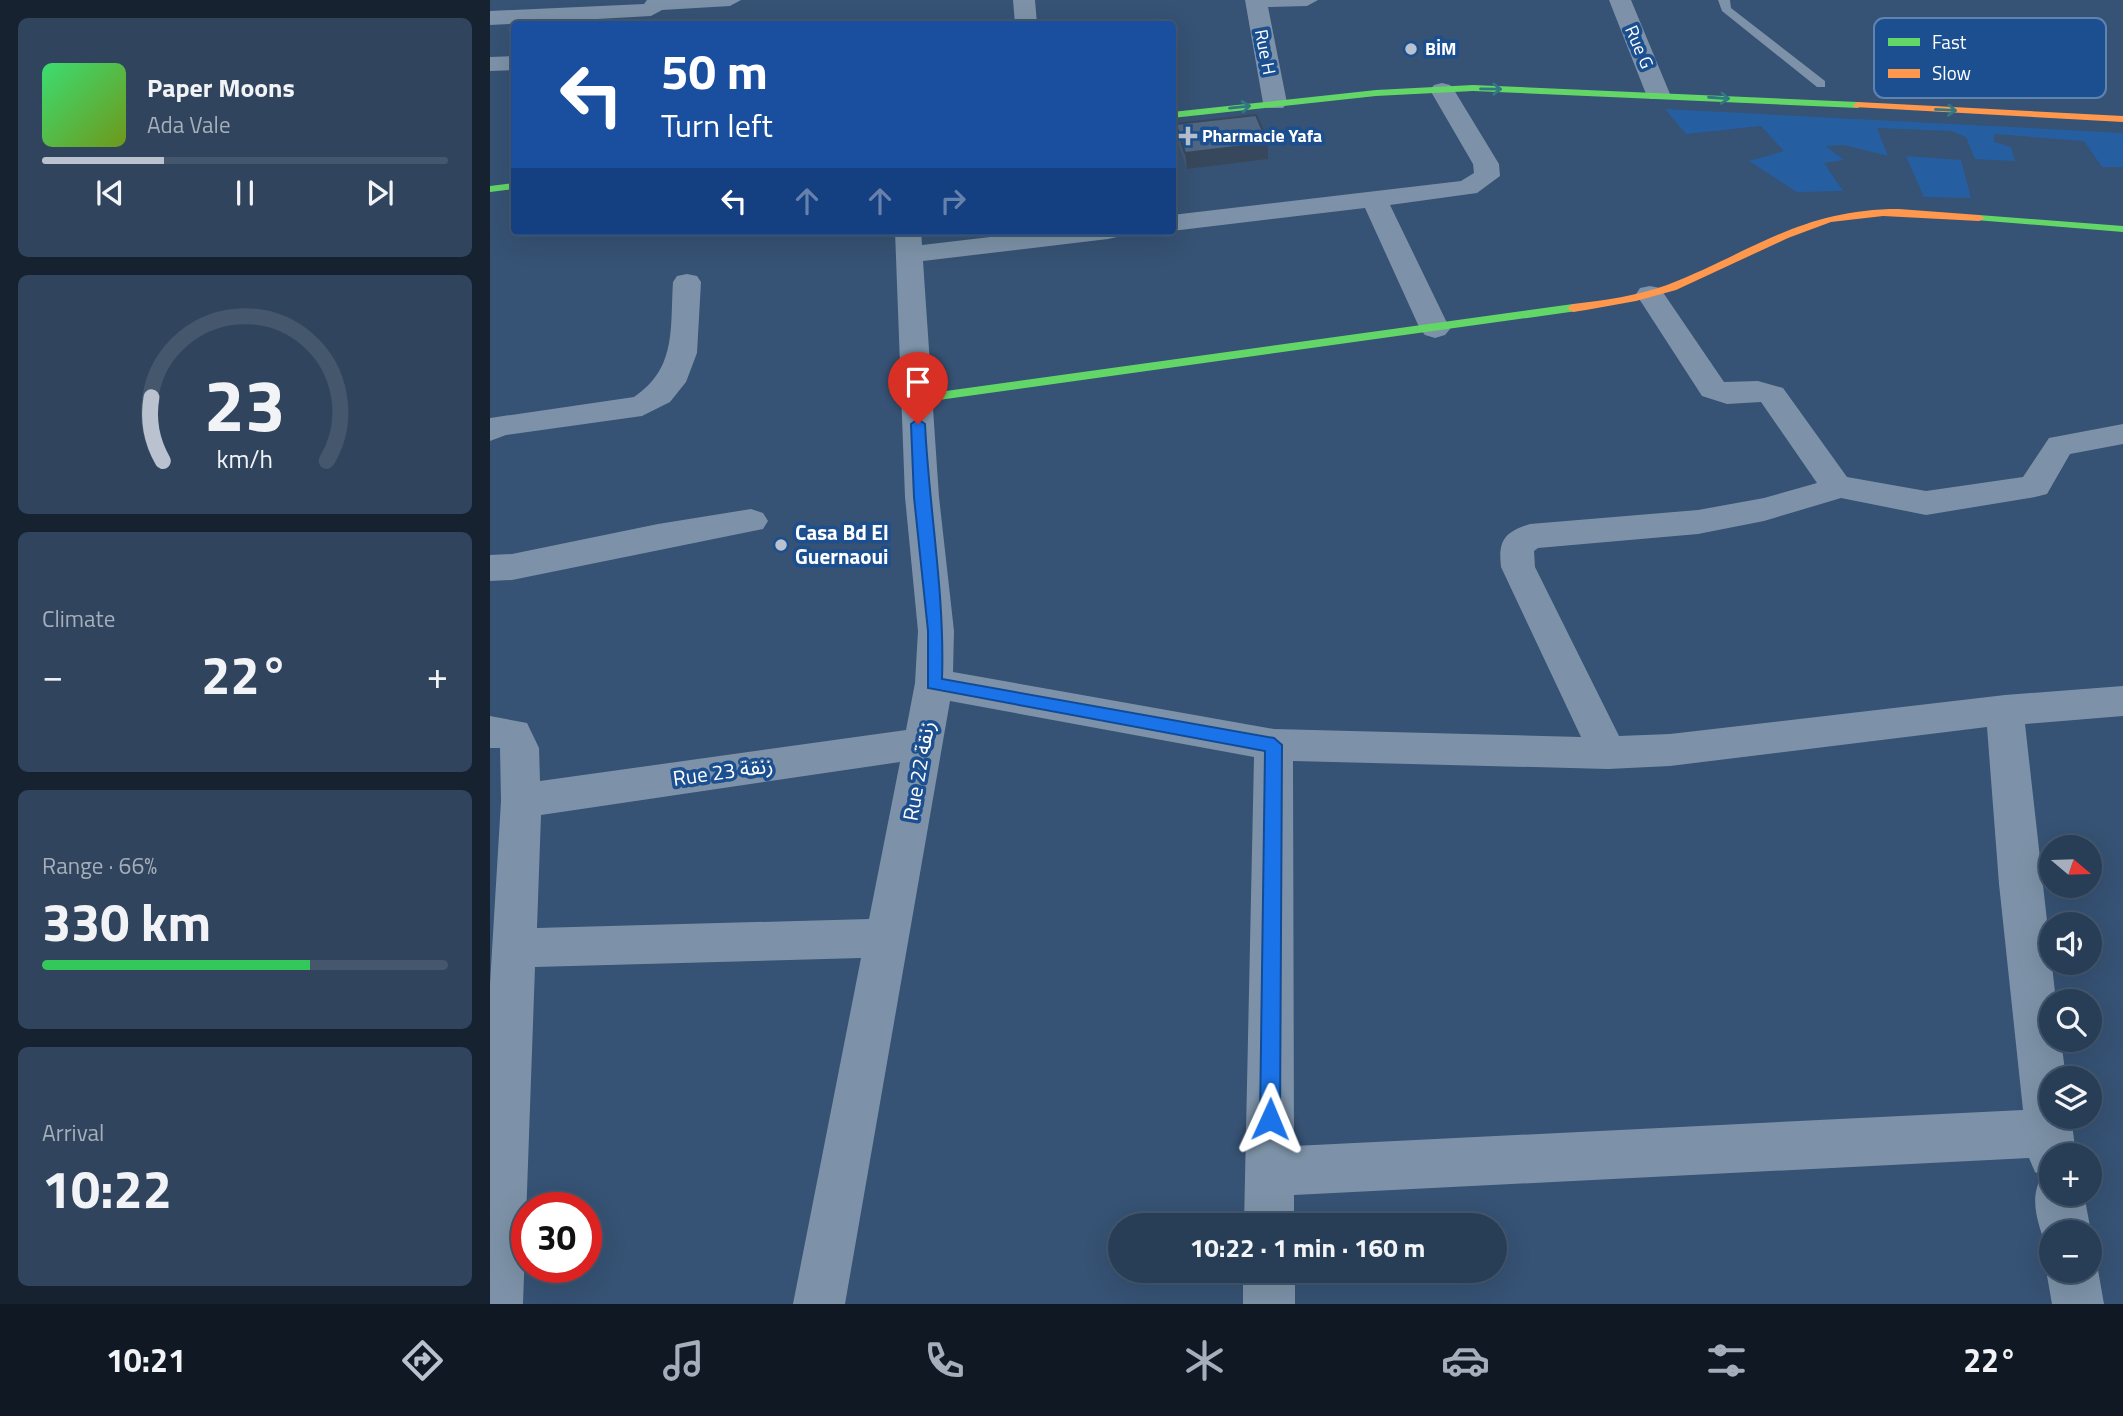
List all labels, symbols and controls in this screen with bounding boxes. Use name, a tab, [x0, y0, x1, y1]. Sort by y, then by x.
legend	[1874, 18, 2106, 98]
street label: Rue G	[1618, 21, 1661, 73]
street label: Rue H	[1248, 27, 1283, 77]
text: Fast	[1932, 27, 1967, 56]
text: 50 m	[661, 33, 768, 108]
place label: BİM	[1425, 35, 1457, 62]
marker: BİM	[1403, 41, 1419, 57]
icon: left	[546, 49, 637, 140]
text: Slow	[1932, 58, 1971, 87]
text: Paper Moons	[147, 68, 295, 107]
one-way arrow	[1480, 82, 1503, 96]
one-way arrow	[1707, 92, 1730, 105]
text: Turn left	[661, 101, 773, 149]
one-way arrow	[1228, 101, 1251, 114]
one-way arrow	[1934, 104, 1957, 117]
text: Ada Vale	[147, 107, 231, 142]
place label: Pharmacie Yafa	[1202, 122, 1322, 149]
marker: Pharmacie Yafa	[1180, 128, 1196, 144]
icon: previous	[91, 174, 129, 212]
icon: pause	[226, 174, 264, 212]
icon: next	[361, 174, 399, 212]
icon: left	[715, 182, 753, 220]
icon: ahead	[788, 182, 826, 220]
icon: ahead	[861, 182, 899, 220]
icon: right	[934, 182, 972, 220]
text: 23	[204, 349, 286, 459]
pin	[888, 352, 948, 424]
icon: arrive	[899, 363, 937, 401]
text: km/h	[217, 440, 273, 478]
place label: Casa Bd El Guernaoui	[795, 516, 889, 572]
marker: Casa Bd El Guernaoui	[773, 537, 789, 553]
text: Climate	[42, 601, 115, 636]
text: 22°	[201, 635, 289, 714]
text: −	[42, 646, 63, 704]
text: +	[427, 646, 448, 704]
street label: Rue 22 زنقة	[894, 718, 943, 823]
street label: Rue 23 زنقة	[671, 748, 775, 794]
north arrow	[2039, 835, 2102, 898]
map controls	[2039, 835, 2102, 1283]
text: Range · 66%	[42, 848, 157, 883]
text: 330 km	[42, 882, 211, 961]
button: sound	[2039, 912, 2102, 975]
button: search	[2039, 989, 2102, 1052]
button: layers	[2039, 1066, 2102, 1129]
position arrow	[1233, 1082, 1307, 1156]
text: Arrival	[42, 1115, 104, 1150]
button: +	[2039, 1143, 2102, 1206]
text: 10:22	[42, 1149, 172, 1228]
speed limit sign: 30	[511, 1192, 602, 1283]
button: −	[2039, 1220, 2102, 1283]
text: 10:22 · 1 min · 160 m	[1190, 1228, 1425, 1267]
text: 10:21	[106, 1336, 186, 1384]
icon: directions	[398, 1336, 447, 1385]
icon: music	[659, 1336, 708, 1385]
icon: phone	[920, 1336, 969, 1385]
icon: climate	[1180, 1336, 1229, 1385]
icon: car	[1441, 1336, 1490, 1385]
icon: filters	[1702, 1336, 1751, 1385]
text: 22°	[1963, 1336, 2017, 1384]

